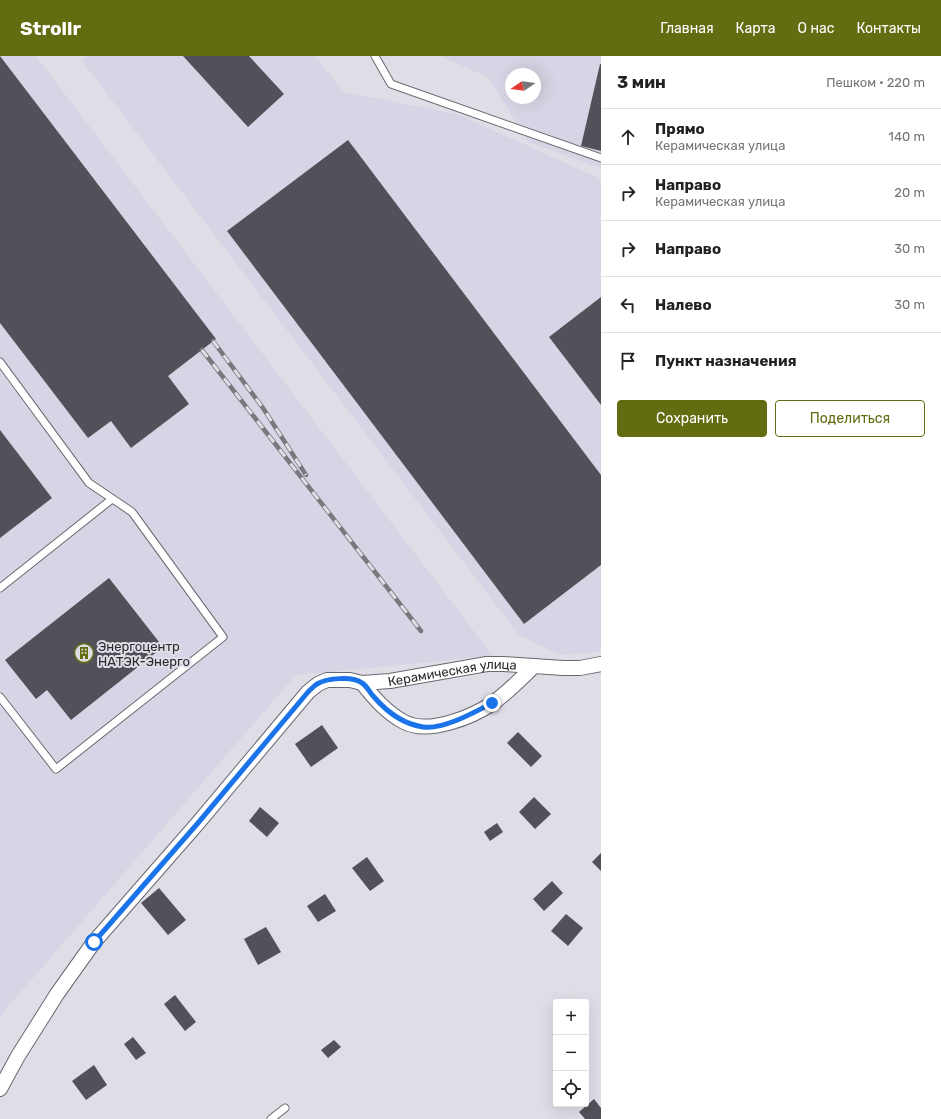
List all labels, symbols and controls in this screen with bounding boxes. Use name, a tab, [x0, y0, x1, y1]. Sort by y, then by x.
text: Strollr	[20, 17, 81, 40]
text: Главная	[660, 20, 714, 37]
text: Карта	[736, 20, 776, 37]
text: О нас	[798, 20, 834, 37]
text: Контакты	[856, 20, 921, 37]
north arrow	[505, 68, 541, 104]
text: 3 мин	[617, 72, 666, 92]
text: Пешком · 220 m	[826, 75, 925, 90]
text: Прямо	[655, 120, 705, 138]
icon: ahead	[617, 126, 639, 148]
text: 140 m	[888, 129, 925, 144]
text: Керамическая улица	[655, 138, 785, 153]
text: Направо	[655, 176, 721, 194]
icon: right	[617, 182, 639, 204]
text: 20 m	[894, 185, 925, 200]
text: Керамическая улица	[655, 194, 785, 209]
icon: right	[617, 238, 639, 260]
text: Направо	[655, 240, 721, 258]
text: 30 m	[894, 241, 925, 256]
icon: left	[617, 294, 639, 316]
text: Налево	[655, 296, 712, 314]
text: 30 m	[894, 297, 925, 312]
icon: arrive	[617, 350, 639, 372]
text: Пункт назначения	[655, 352, 797, 370]
button: Сохранить	[617, 400, 767, 437]
button: Поделиться	[775, 400, 925, 437]
place label: Энергоцентр НАТЭК-Энерго	[98, 639, 190, 669]
building icon: Энергоцентр НАТЭК-Энерго	[73, 642, 95, 664]
street label: Керамическая улица	[387, 656, 517, 689]
route end	[483, 694, 501, 712]
route start	[85, 933, 103, 951]
map controls	[553, 999, 589, 1107]
button: +	[553, 999, 589, 1035]
button: −	[553, 1035, 589, 1071]
button: locate	[553, 1071, 589, 1107]

